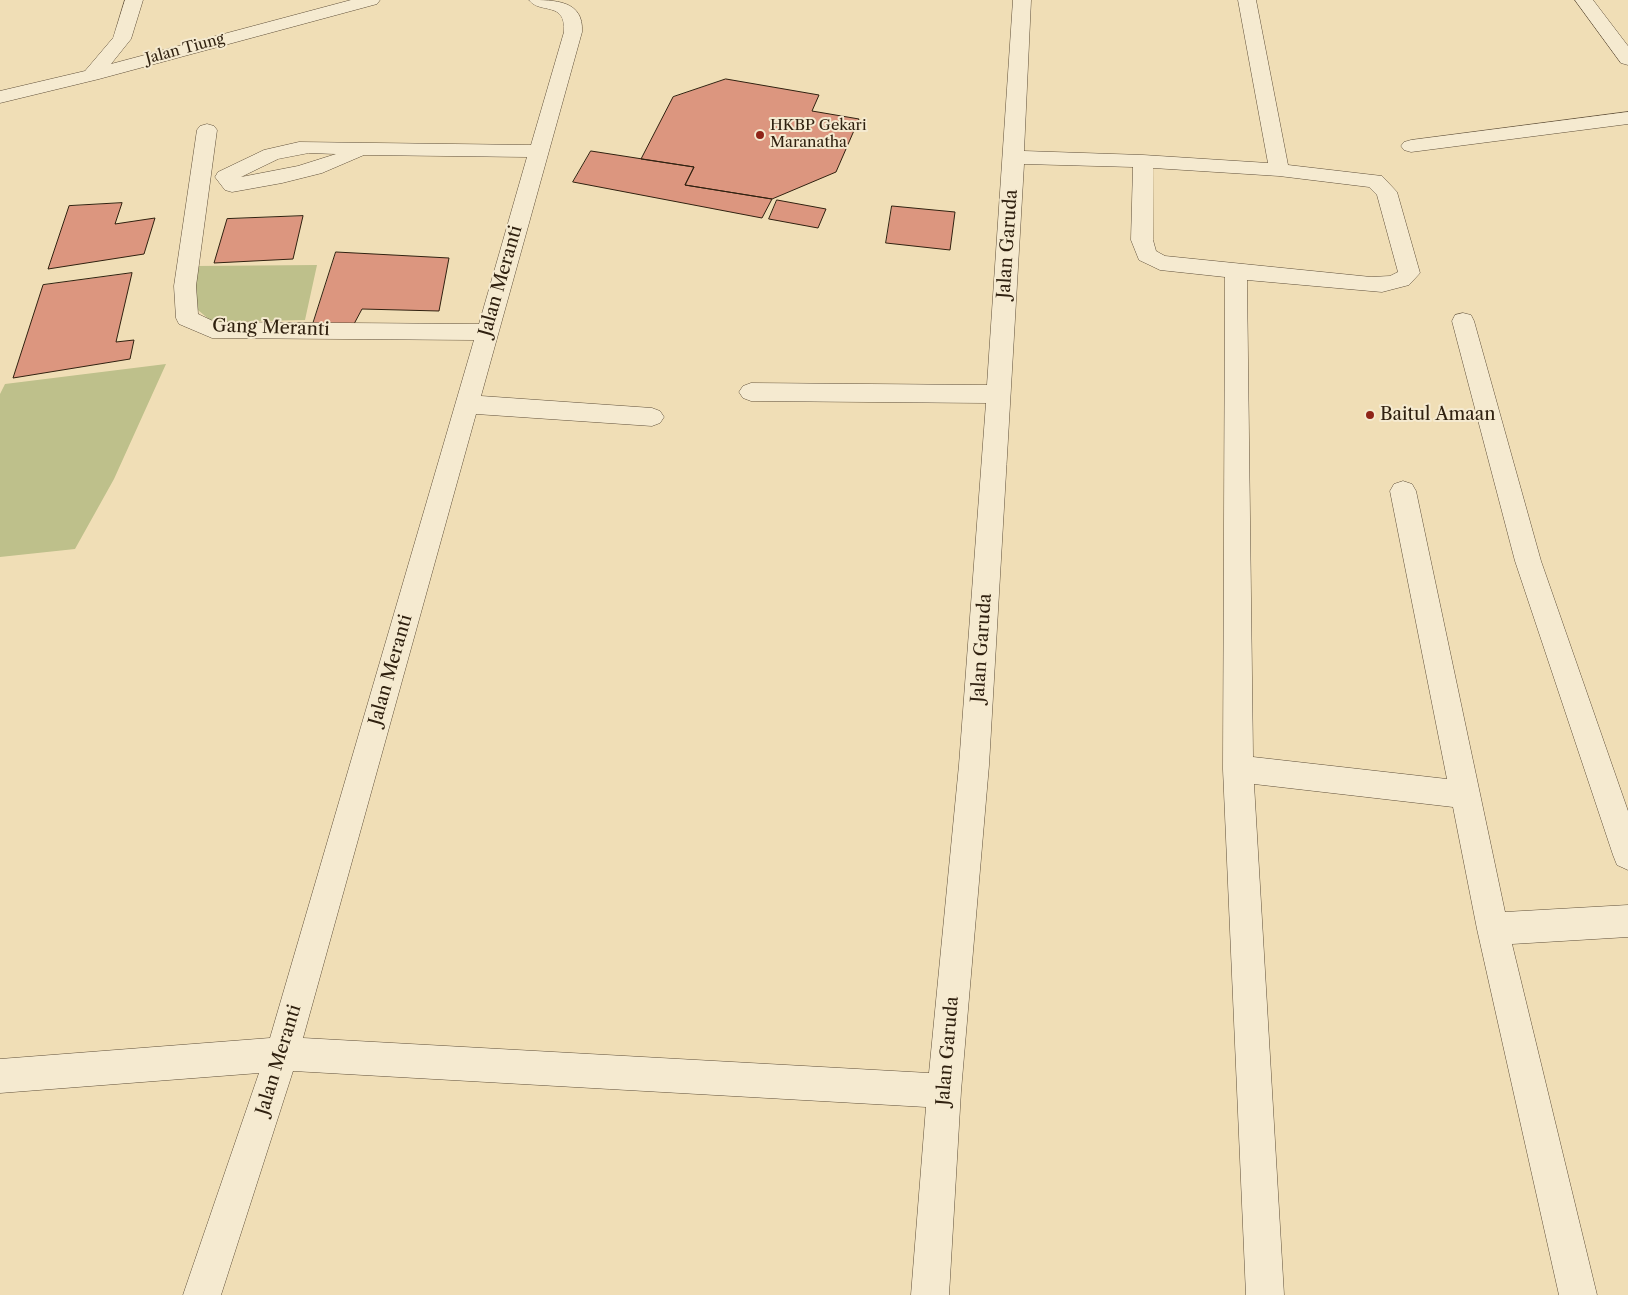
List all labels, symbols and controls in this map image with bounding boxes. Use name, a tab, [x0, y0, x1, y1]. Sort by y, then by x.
street label: Jalan Tiung	[144, 30, 226, 68]
place label: HKBP Gekari Maranatha	[770, 117, 866, 152]
marker: HKBP Gekari Maranatha	[754, 129, 766, 141]
street label: Jalan Garuda	[993, 189, 1023, 299]
street label: Jalan Meranti	[475, 223, 527, 339]
street label: Gang Meranti	[212, 315, 330, 341]
place label: Baitul Amaan	[1380, 404, 1495, 426]
marker: Baitul Amaan	[1364, 409, 1376, 421]
street label: Jalan Garuda	[967, 593, 997, 703]
street label: Jalan Meranti	[365, 612, 417, 728]
street label: Jalan Garuda	[932, 995, 964, 1107]
street label: Jalan Meranti	[252, 1002, 306, 1118]

